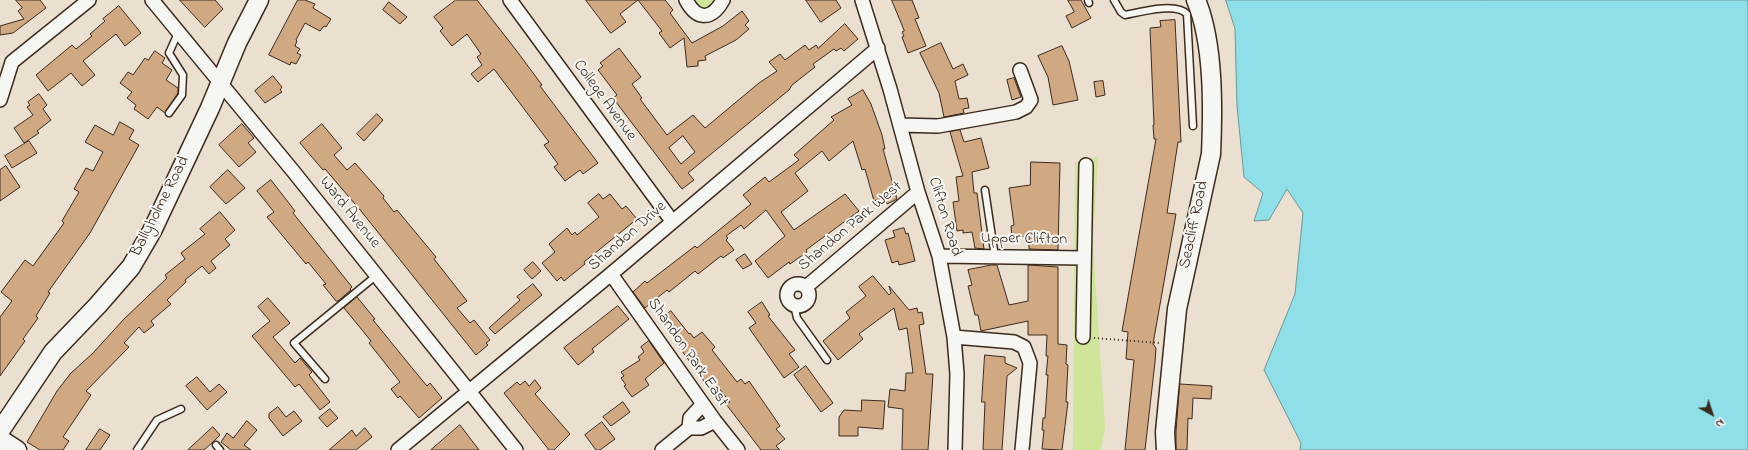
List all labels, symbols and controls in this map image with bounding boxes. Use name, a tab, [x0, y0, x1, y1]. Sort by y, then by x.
street label: College Avenue	[568, 57, 640, 145]
street label: Ballyholme Road	[127, 154, 195, 260]
street label: Ward Avenue	[314, 173, 384, 253]
street label: Clifton Road	[923, 175, 965, 259]
street label: Shandon Park West	[795, 178, 907, 276]
street label: Seacliff Road	[1176, 179, 1214, 271]
street label: Shandon Drive	[585, 198, 671, 276]
street label: Upper Clifton	[981, 230, 1067, 250]
street label: Shandon Park East	[642, 295, 732, 411]
north arrow	[1692, 394, 1732, 434]
text: N	[1712, 415, 1728, 432]

